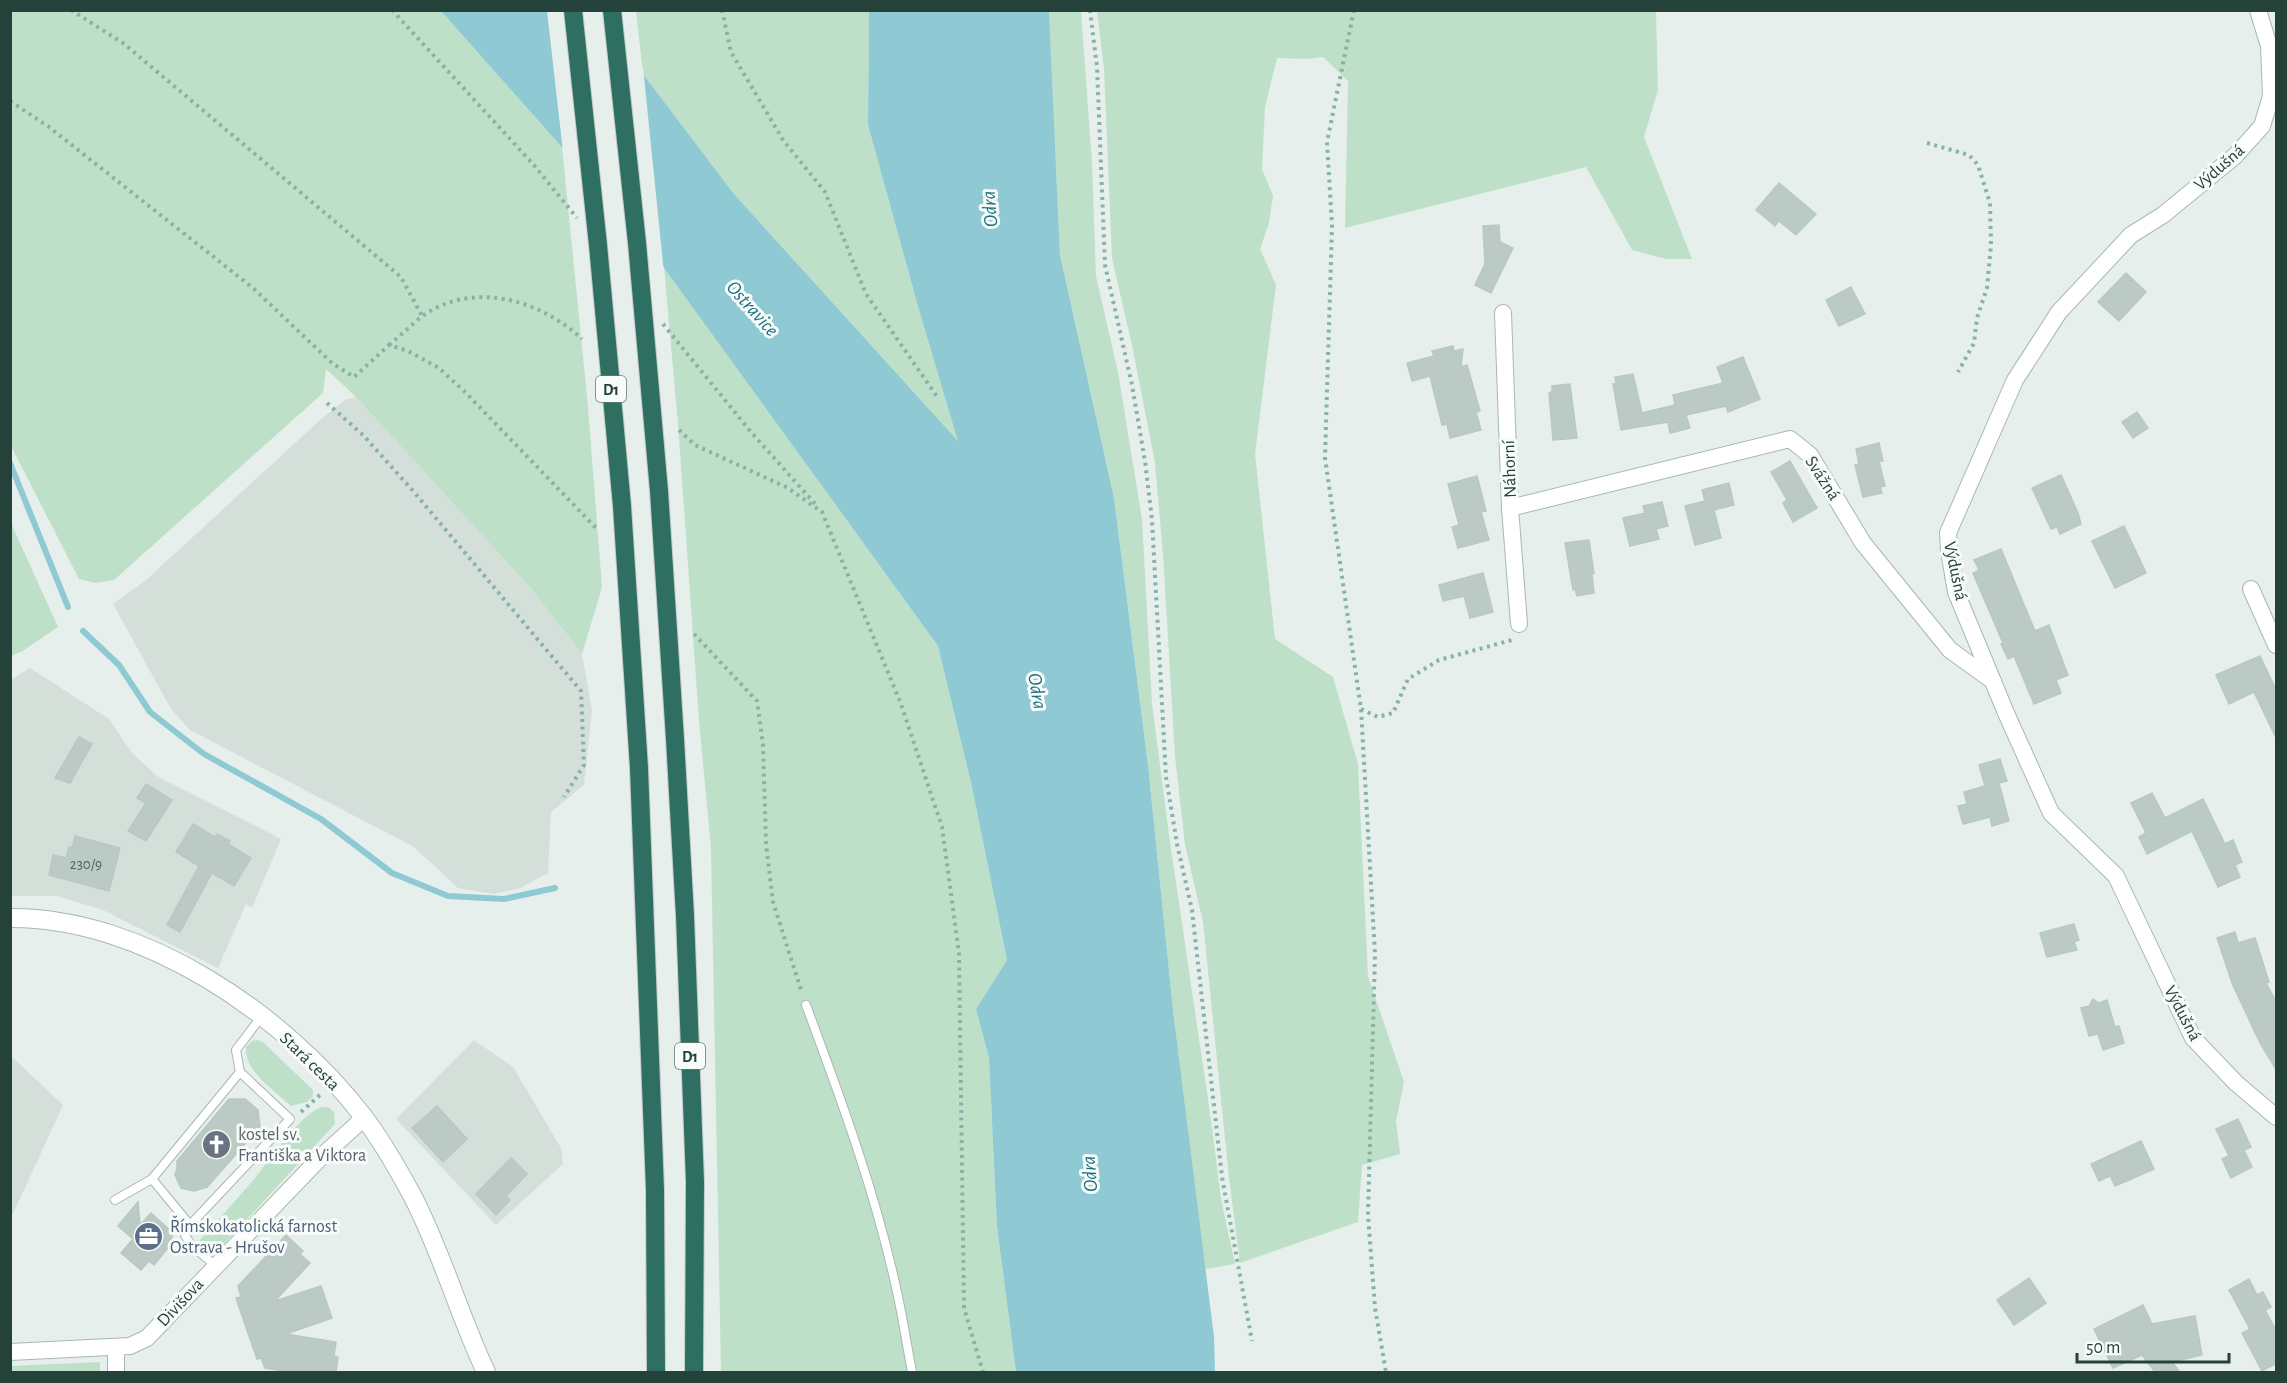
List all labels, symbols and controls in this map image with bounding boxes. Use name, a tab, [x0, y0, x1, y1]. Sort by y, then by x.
street label: Výdušná	[2191, 141, 2248, 194]
water label: Odra	[978, 190, 1002, 228]
water label: Ostravice	[722, 277, 782, 341]
road number: D1	[596, 376, 626, 402]
street label: Náhorní	[1500, 439, 1520, 498]
street label: Svážná	[1801, 453, 1843, 504]
street label: Výdušná	[1940, 540, 1970, 602]
water label: Odra	[1024, 672, 1050, 711]
house number: 230/9	[70, 857, 102, 872]
street label: Výdušná	[2160, 983, 2204, 1044]
street label: Stará cesta	[276, 1029, 343, 1094]
road number: D1	[675, 1043, 705, 1069]
place label: kostel sv. Františka a Viktora	[238, 1126, 366, 1165]
church icon: kostel sv. Františka a Viktora	[201, 1128, 233, 1160]
water label: Odra	[1079, 1155, 1101, 1193]
place label: Římskokatolická farnost Ostrava - Hrušov	[170, 1215, 338, 1257]
office icon: Římskokatolická farnost Ostrava - Hrušov	[133, 1220, 165, 1252]
street label: Divišova	[154, 1275, 207, 1330]
scale bar	[2077, 1326, 2228, 1364]
text: 50 m	[2086, 1339, 2120, 1357]

